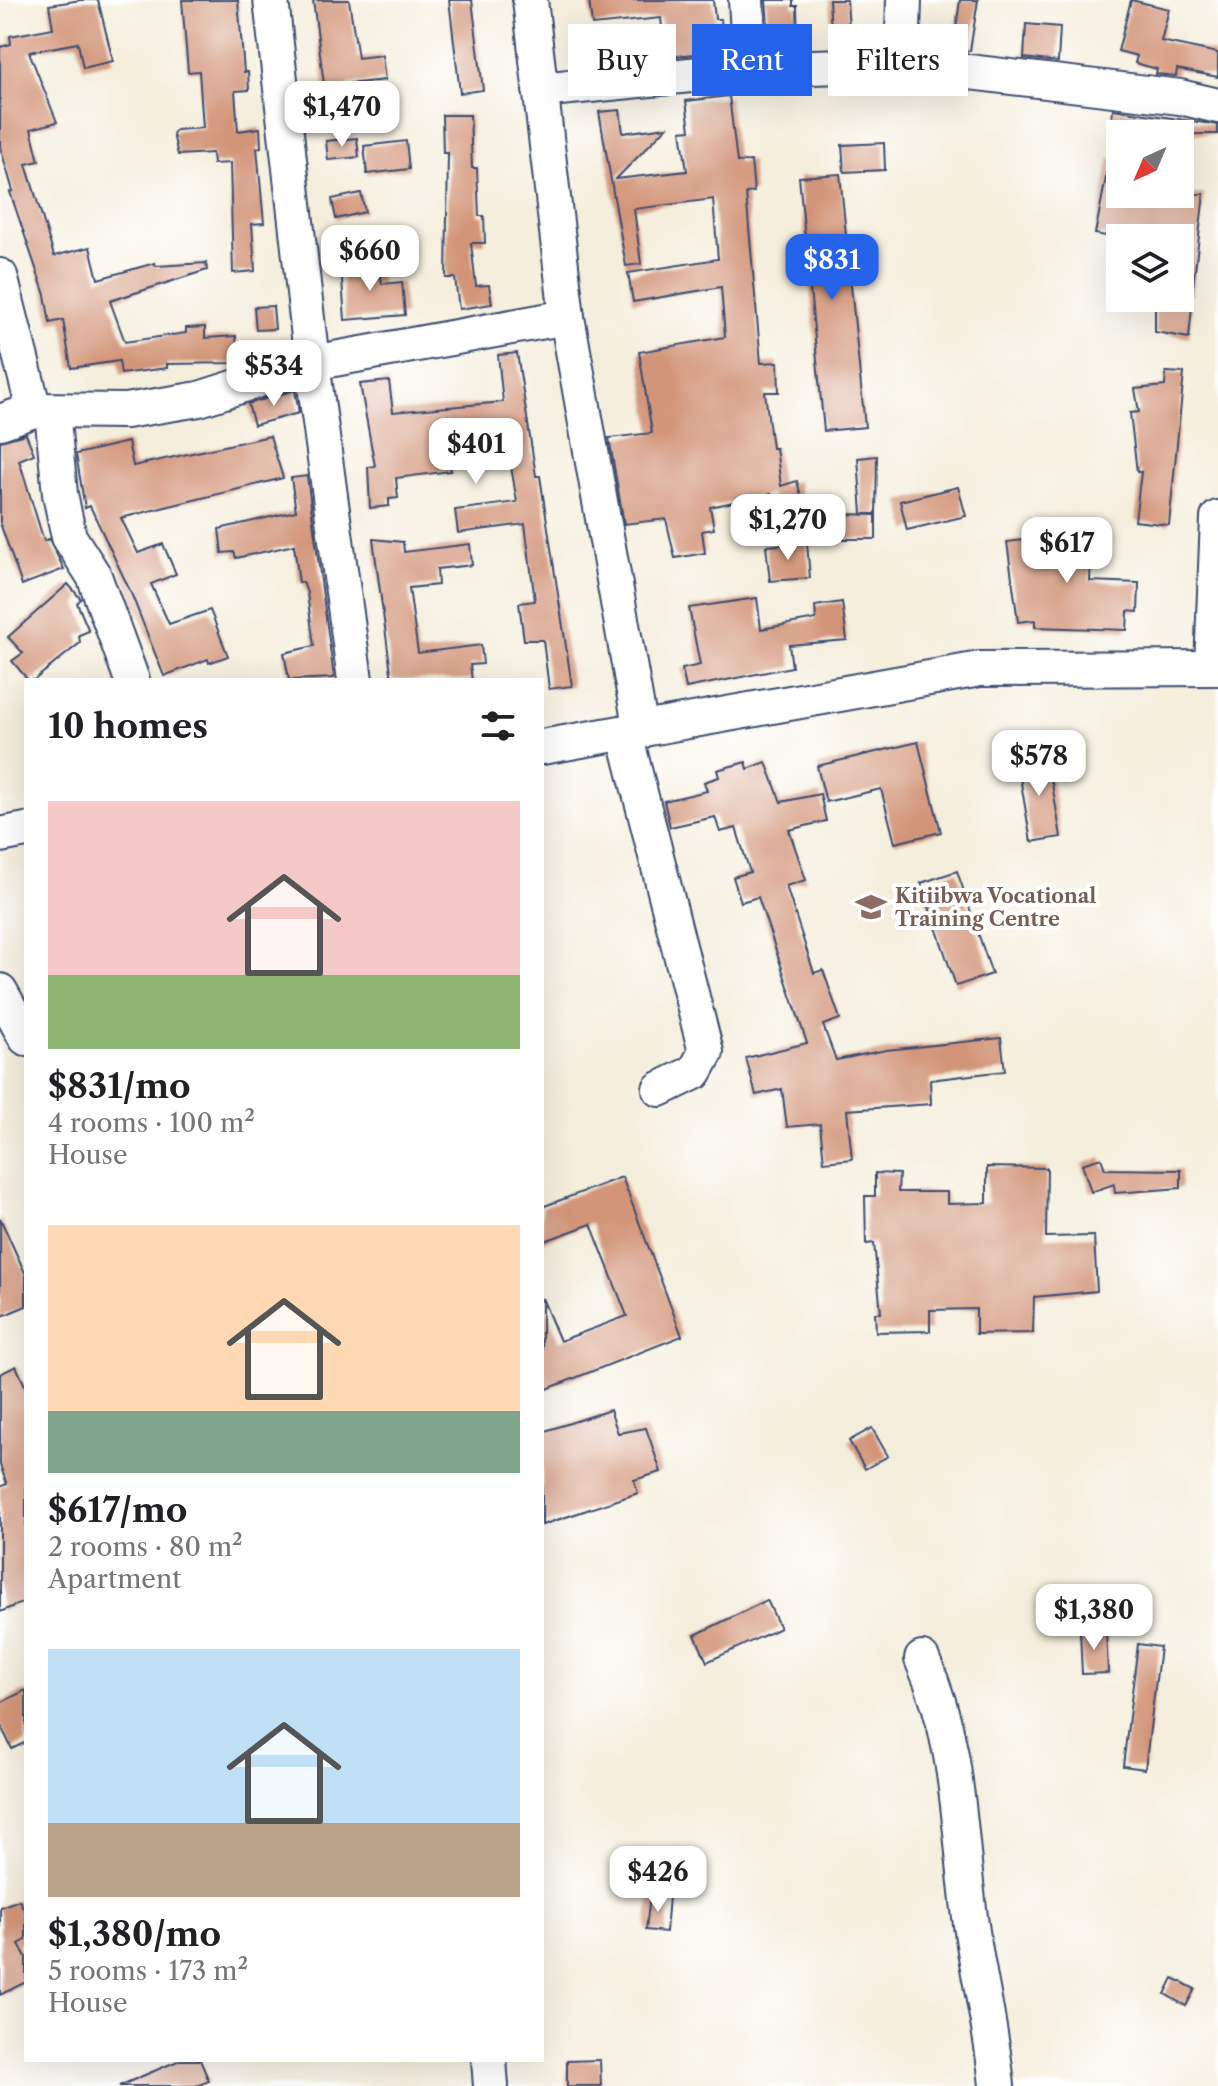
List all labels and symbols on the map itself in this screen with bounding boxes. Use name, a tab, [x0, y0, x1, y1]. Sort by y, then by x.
pin: $1,470	[277, 81, 407, 149]
north arrow	[1106, 120, 1194, 208]
pin: $660	[323, 225, 417, 293]
pin: $831	[785, 234, 879, 302]
pin: $534	[227, 340, 321, 408]
pin: $401	[429, 418, 523, 486]
pin: $1,270	[723, 494, 853, 562]
pin: $617	[1020, 517, 1114, 585]
pin: $578	[992, 730, 1086, 798]
place label: Kitiibwa Vocational Training Centre	[895, 884, 1096, 931]
school or university icon: Kitiibwa Vocational Training Centre	[854, 890, 888, 924]
pin: $1,380	[1029, 1584, 1159, 1652]
pin: $426	[611, 1846, 705, 1914]

